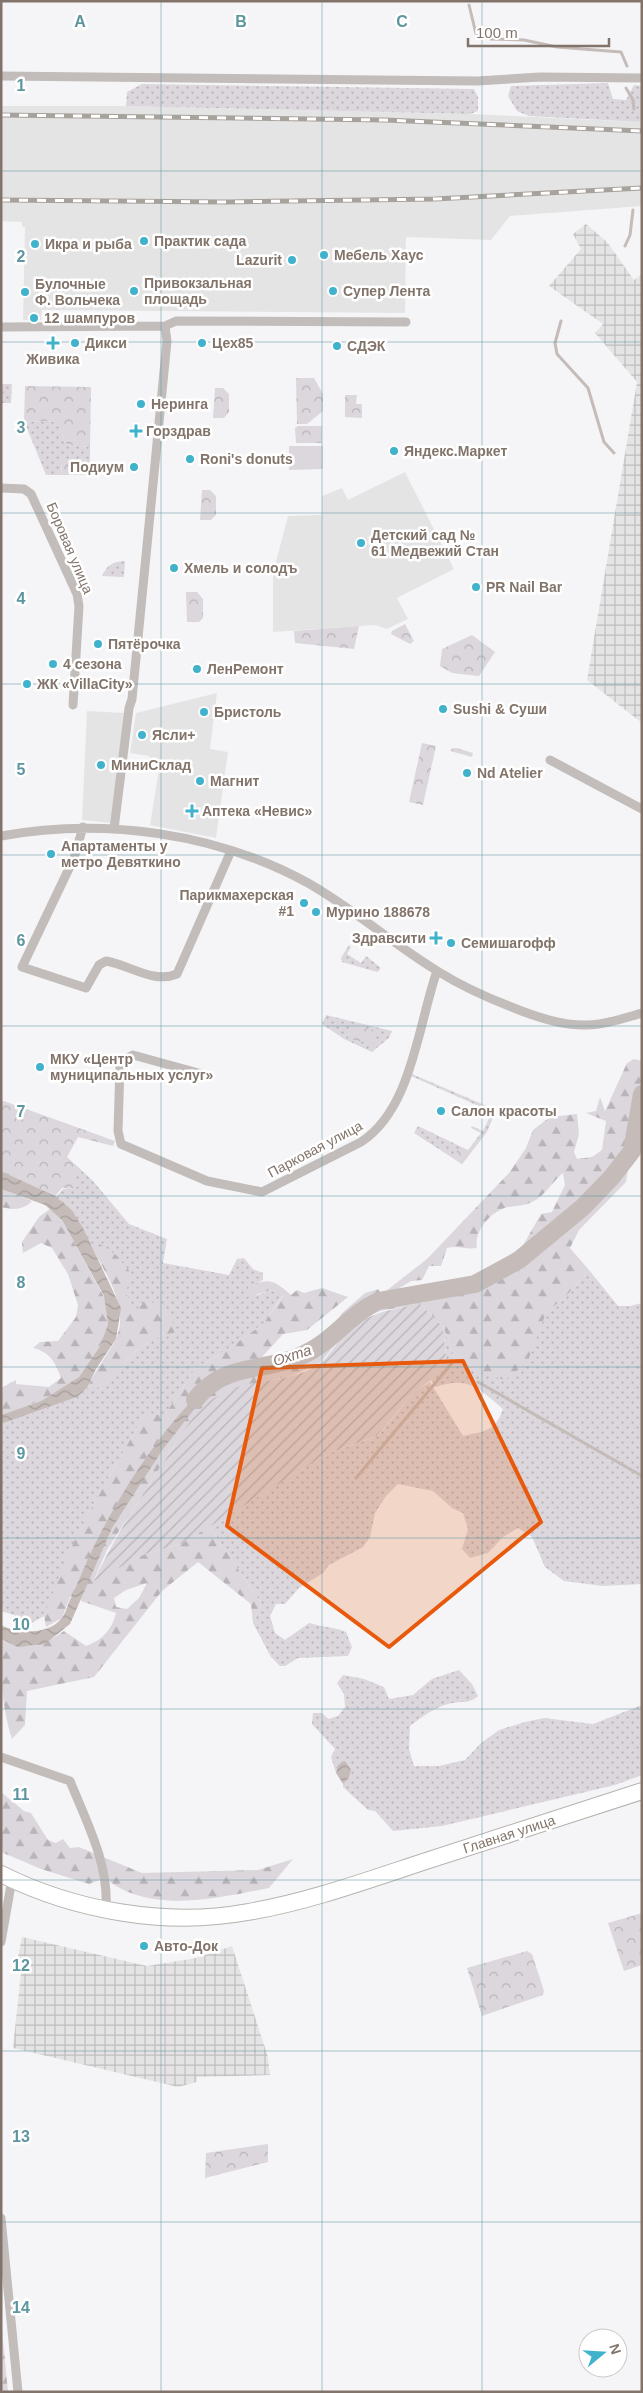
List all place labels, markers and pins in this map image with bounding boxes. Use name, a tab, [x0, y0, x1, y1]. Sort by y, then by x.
place label: Практик сада	[154, 233, 246, 249]
marker: Практик сада	[138, 235, 150, 247]
place label: Икра и рыба	[45, 236, 132, 252]
marker: Икра и рыба	[29, 238, 41, 250]
place label: Мебель Хаус	[334, 247, 424, 263]
marker: Мебель Хаус	[318, 249, 330, 261]
place label: Lazurit	[236, 252, 282, 268]
marker: Lazurit	[286, 254, 298, 266]
place label: Привокзальная площадь	[144, 275, 252, 307]
place label: Булочные Ф. Вольчека	[35, 276, 120, 308]
place label: Супер Лента	[343, 283, 431, 299]
marker: Привокзальная площадь	[128, 285, 140, 297]
marker: Супер Лента	[327, 285, 339, 297]
marker: Булочные Ф. Вольчека	[19, 286, 31, 298]
place label: 12 шампуров	[44, 310, 135, 326]
marker: 12 шампуров	[28, 312, 40, 324]
place label: Дикси	[85, 335, 127, 351]
place label: Цех85	[212, 335, 254, 351]
marker: Живика	[47, 337, 59, 349]
marker: Дикси	[69, 337, 81, 349]
marker: Цех85	[196, 337, 208, 349]
place label: СДЭК	[347, 338, 386, 354]
marker: СДЭК	[331, 340, 343, 352]
place label: Живика	[25, 351, 80, 367]
place label: Неринга	[151, 396, 208, 412]
marker: Неринга	[135, 398, 147, 410]
place label: Горздрав	[146, 423, 211, 439]
marker: Горздрав	[130, 425, 142, 437]
place label: Яндекс.Маркет	[404, 443, 507, 459]
marker: Яндекс.Маркет	[388, 445, 400, 457]
place label: Roni's donuts	[200, 451, 293, 467]
marker: Roni's donuts	[184, 453, 196, 465]
place label: Подиум	[70, 459, 124, 475]
marker: Подиум	[128, 461, 140, 473]
place label: Детский сад № 61 Медвежий Стан	[371, 527, 499, 559]
marker: Детский сад № 61 Медвежий Стан	[355, 537, 367, 549]
place label: Хмель и солодъ	[184, 560, 297, 576]
marker: Хмель и солодъ	[168, 562, 180, 574]
place label: PR Nail Bar	[486, 579, 563, 595]
marker: PR Nail Bar	[470, 581, 482, 593]
place label: Пятёрочка	[108, 636, 181, 652]
marker: Пятёрочка	[92, 638, 104, 650]
place label: 4 сезона	[63, 656, 122, 672]
marker: 4 сезона	[47, 658, 59, 670]
place label: ЛенРемонт	[207, 661, 284, 677]
marker: ЛенРемонт	[191, 663, 203, 675]
place label: ЖК «VillaCity»	[36, 676, 133, 692]
marker: ЖК «VillaCity»	[21, 678, 33, 690]
place label: Sushi & Суши	[453, 701, 547, 717]
marker: Sushi & Суши	[437, 703, 449, 715]
place label: Бристоль	[214, 704, 282, 720]
marker: Бристоль	[198, 706, 210, 718]
place label: Ясли+	[152, 727, 196, 743]
marker: Ясли+	[136, 729, 148, 741]
place label: МиниСклад	[111, 757, 191, 773]
marker: МиниСклад	[95, 759, 107, 771]
place label: Nd Atelier	[477, 765, 543, 781]
marker: Nd Atelier	[461, 767, 473, 779]
place label: Магнит	[210, 773, 260, 789]
marker: Магнит	[194, 775, 206, 787]
place label: Аптека «Невис»	[202, 803, 313, 819]
marker: Аптека «Невис»	[186, 805, 198, 817]
place label: Апартаменты у метро Девяткино	[61, 838, 181, 870]
marker: Апартаменты у метро Девяткино	[45, 848, 57, 860]
place label: Парикмахерская #1	[180, 887, 294, 919]
marker: Парикмахерская #1	[298, 897, 310, 909]
place label: Мурино 188678	[326, 904, 430, 920]
marker: Мурино 188678	[310, 906, 322, 918]
place label: Здравсити	[352, 930, 426, 946]
marker: Здравсити	[430, 932, 442, 944]
place label: Семишагофф	[461, 935, 556, 951]
marker: Семишагофф	[445, 937, 457, 949]
place label: МКУ «Центр муниципальных услуг»	[50, 1051, 214, 1083]
marker: МКУ «Центр муниципальных услуг»	[34, 1061, 46, 1073]
place label: Салон красоты	[451, 1103, 557, 1119]
marker: Салон красоты	[435, 1105, 447, 1117]
place label: Авто-Док	[154, 1938, 219, 1954]
marker: Авто-Док	[138, 1940, 150, 1952]

